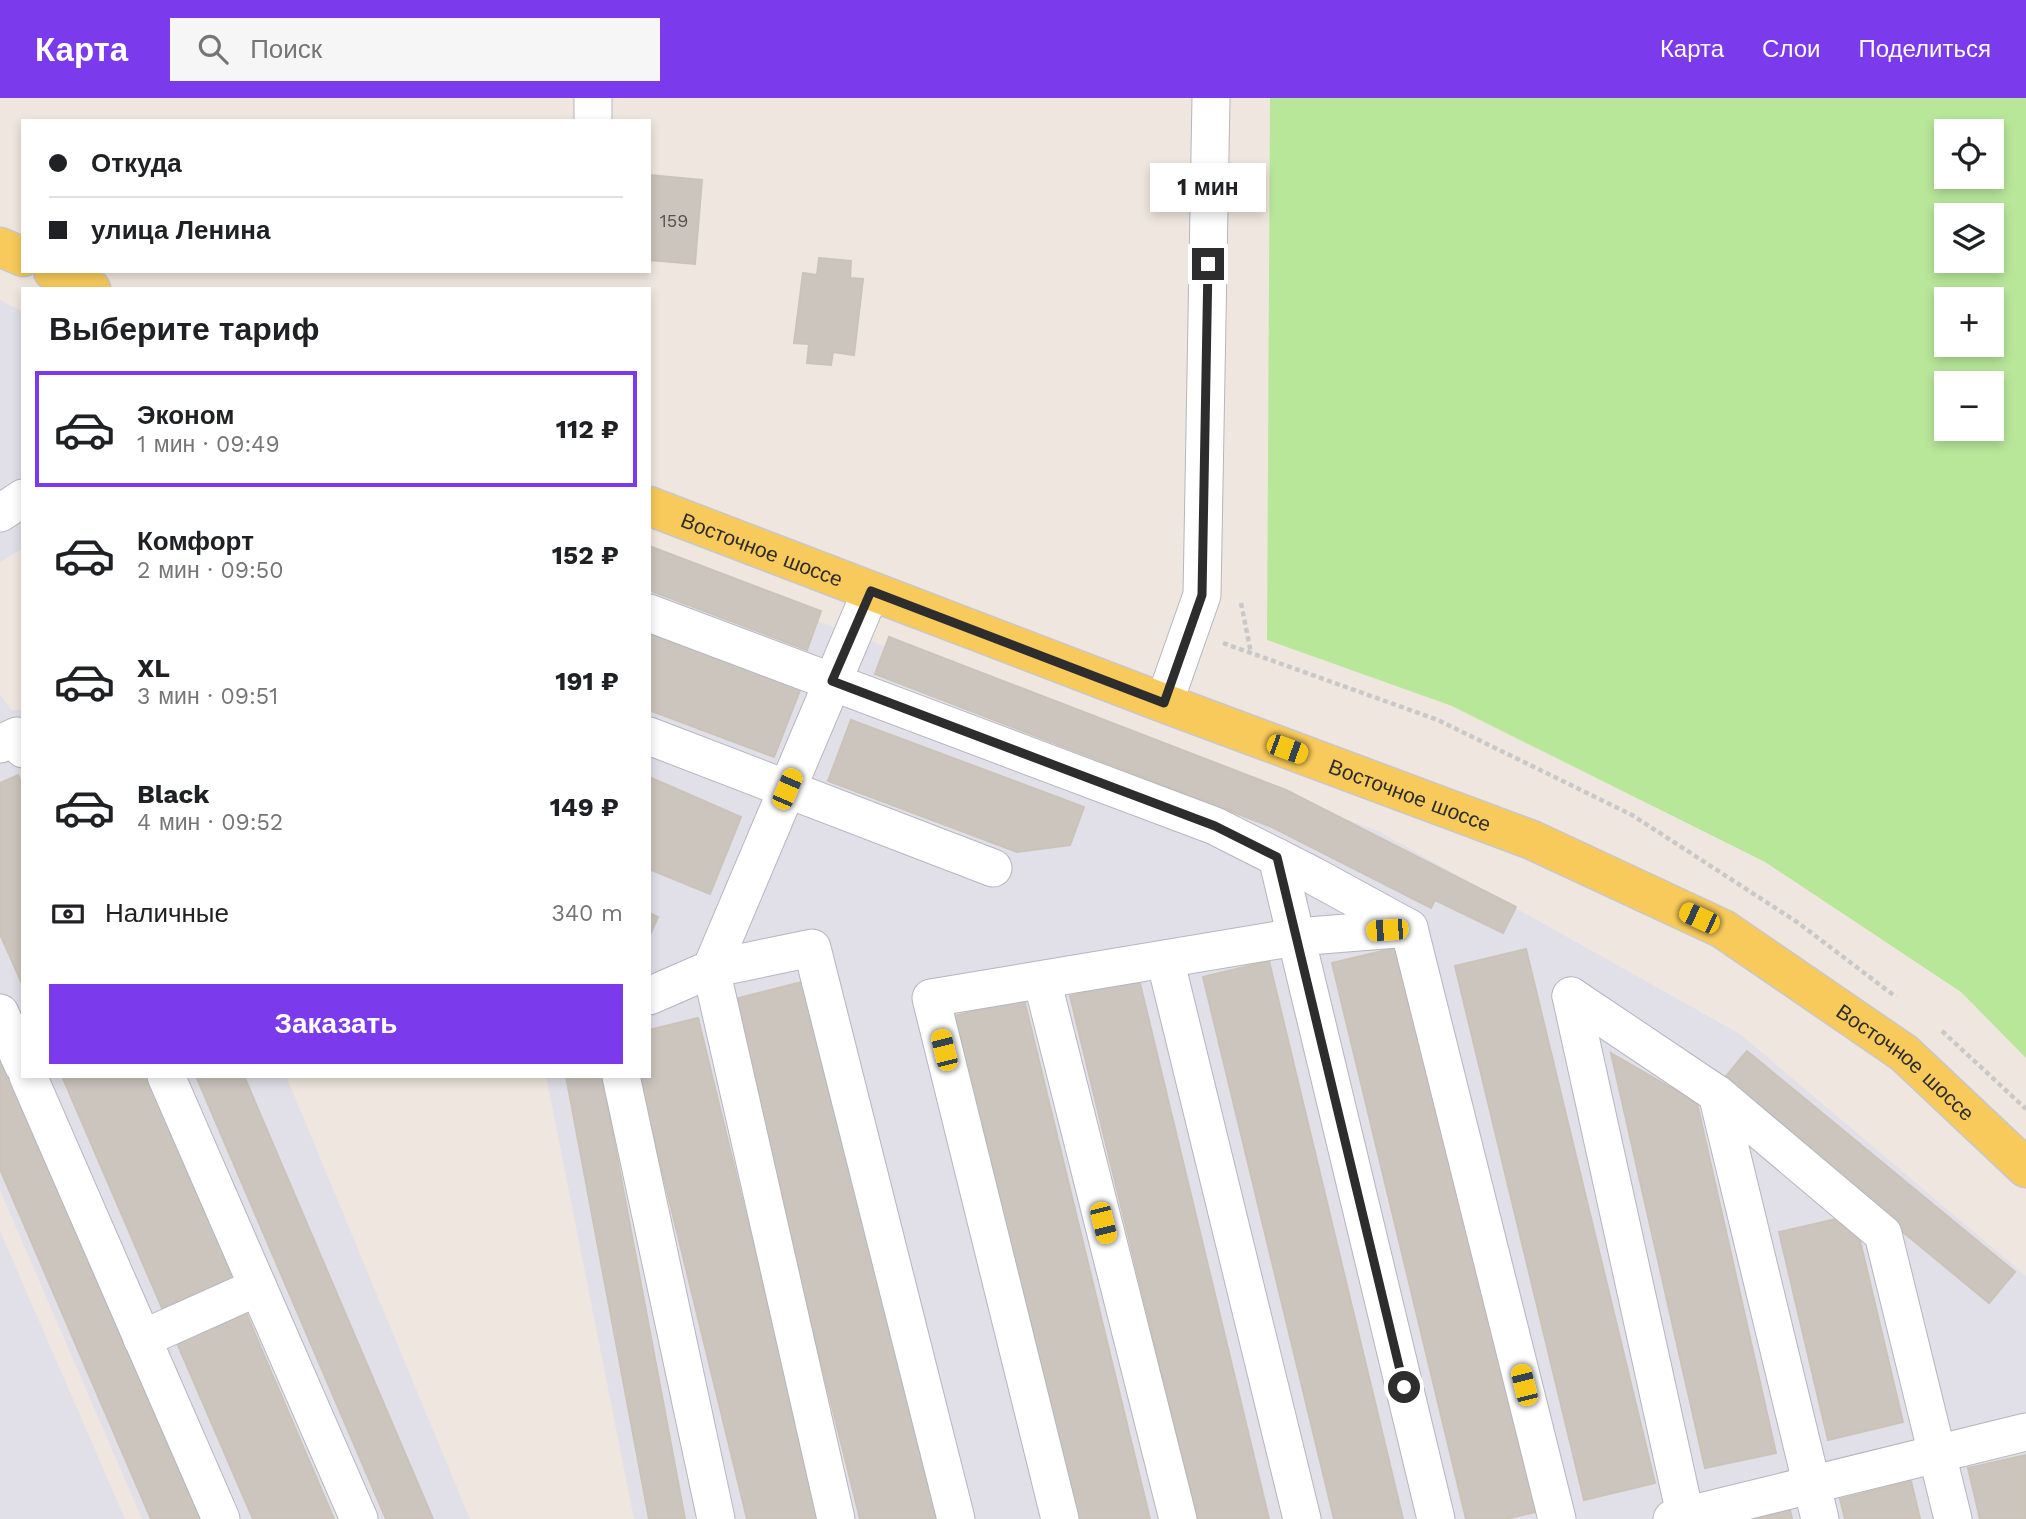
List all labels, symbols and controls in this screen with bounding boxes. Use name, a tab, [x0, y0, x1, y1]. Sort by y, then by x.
search box	[170, 18, 660, 81]
text: Карта	[35, 30, 128, 69]
icon: search	[194, 30, 232, 68]
text: Поиск	[250, 34, 322, 64]
text: Карта	[1660, 35, 1724, 63]
text: Слои	[1762, 35, 1820, 63]
text: Поделиться	[1858, 35, 1991, 63]
map controls	[1934, 119, 2004, 441]
button: locate	[1934, 119, 2004, 189]
text: Откуда	[91, 148, 182, 178]
callout: 1 мин	[1150, 162, 1266, 212]
text: 1 мин	[1177, 174, 1239, 201]
button: layers	[1934, 203, 2004, 273]
house number: 159	[660, 210, 688, 231]
text: улица Ленина	[91, 215, 270, 245]
route end	[1192, 248, 1224, 280]
button: +	[1934, 287, 2004, 357]
text: Выберите тариф	[49, 310, 320, 348]
button: −	[1934, 371, 2004, 441]
icon: car	[53, 398, 116, 461]
text: Эконом	[137, 400, 235, 430]
text: 112 ₽	[556, 414, 619, 444]
text: 1 мин · 09:49	[137, 431, 280, 458]
street label: Восточное шоссе	[678, 507, 846, 591]
icon: car	[53, 524, 116, 587]
text: Комфорт	[137, 526, 254, 556]
text: 152 ₽	[552, 540, 619, 570]
text: 2 мин · 09:50	[137, 557, 284, 584]
icon: car	[53, 650, 116, 713]
text: XL	[137, 653, 170, 683]
text: 191 ₽	[555, 666, 619, 696]
text: 3 мин · 09:51	[137, 683, 278, 710]
car	[1264, 732, 1311, 766]
street label: Восточное шоссе	[1326, 753, 1495, 836]
car	[770, 766, 805, 812]
icon: car	[53, 776, 116, 839]
text: Black	[137, 779, 209, 809]
text: 149 ₽	[550, 792, 619, 822]
text: 4 мин · 09:52	[137, 809, 283, 836]
icon: cash	[49, 895, 87, 933]
text: Наличные	[105, 898, 229, 928]
text: 340 m	[551, 900, 623, 927]
car	[1676, 900, 1723, 936]
car	[1366, 918, 1409, 942]
button: Заказать	[49, 984, 623, 1064]
street label: Восточное шоссе	[1832, 998, 1980, 1125]
car	[929, 1027, 960, 1073]
car	[1088, 1200, 1119, 1246]
car	[1509, 1362, 1540, 1408]
route start	[1388, 1371, 1420, 1403]

